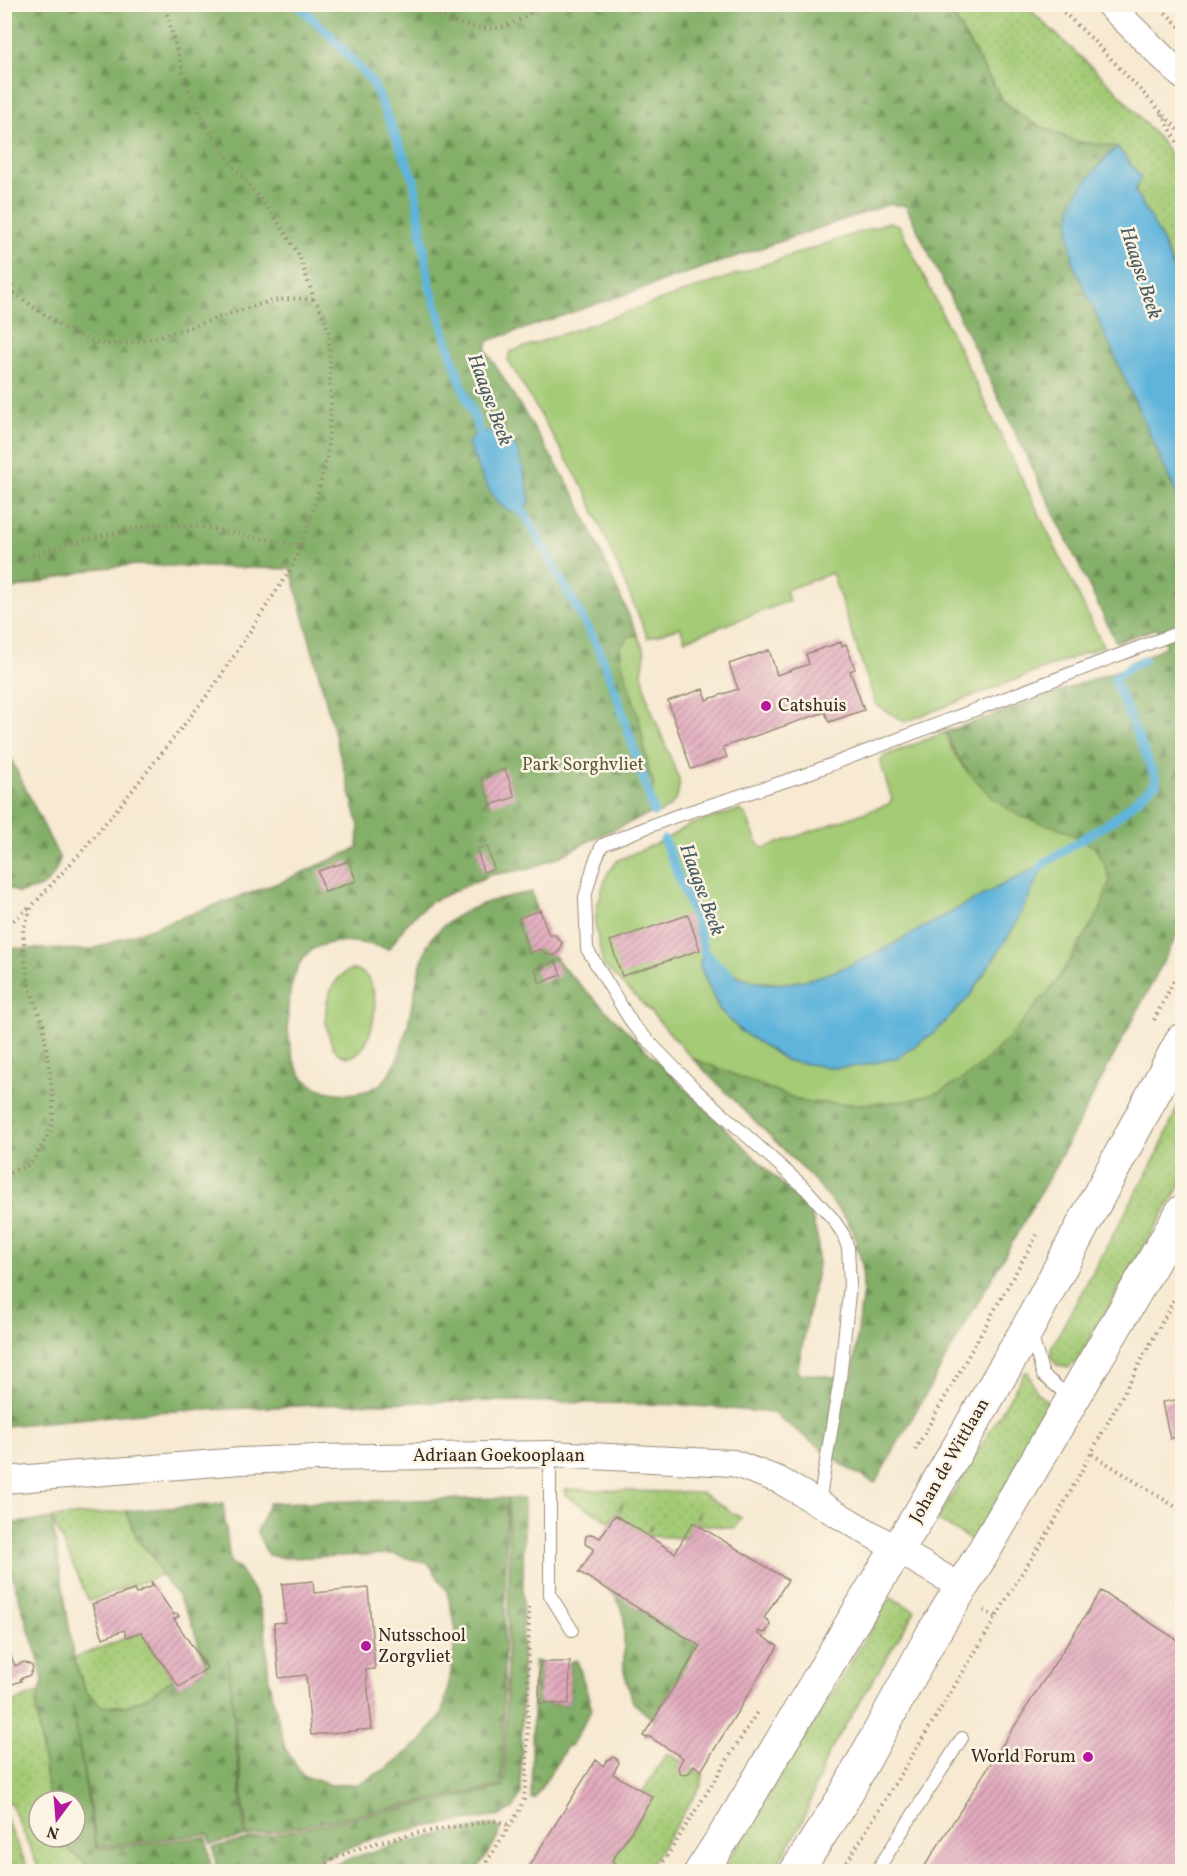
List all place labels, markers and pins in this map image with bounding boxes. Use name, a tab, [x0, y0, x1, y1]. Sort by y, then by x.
place label: Catshuis	[778, 694, 846, 719]
marker: Catshuis	[759, 699, 773, 713]
place label: Nutsschool Zorgvliet	[378, 1624, 466, 1670]
marker: Nutsschool Zorgvliet	[359, 1639, 373, 1653]
place label: World Forum	[971, 1745, 1076, 1770]
marker: World Forum	[1081, 1750, 1095, 1764]

